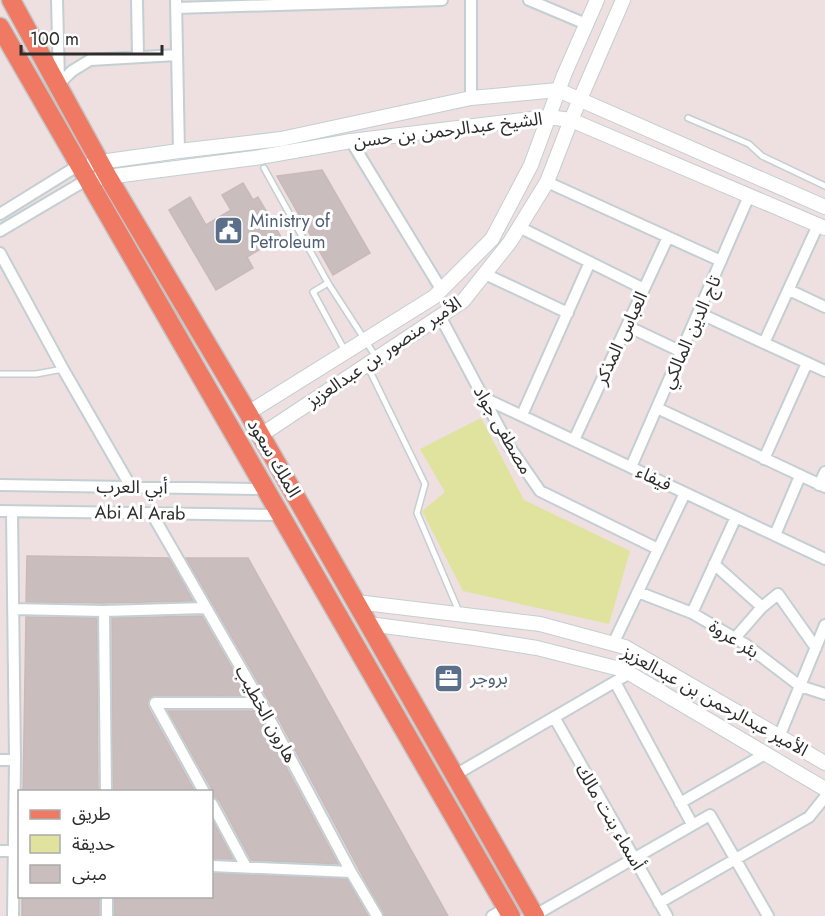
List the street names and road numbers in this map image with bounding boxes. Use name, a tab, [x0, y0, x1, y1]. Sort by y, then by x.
street label: الشيخ عبدالرحمن بن حسن	[352, 106, 544, 154]
street label: تاج الدين المالكي	[654, 271, 728, 393]
street label: العباس المذكر	[588, 287, 654, 390]
street label: الأمير منصور بن عبدالعزيز	[300, 290, 467, 414]
street label: مصطفى جواد	[467, 381, 539, 479]
street label: الملك سعود	[241, 414, 307, 502]
street label: فيفاء	[632, 459, 676, 497]
street label: أبي العرب	[96, 473, 168, 501]
street label: Abi Al Arab	[94, 499, 186, 527]
street label: بئر عروة	[704, 613, 764, 665]
street label: الأمير عبدالرحمن بن عبدالعزيز	[617, 639, 813, 763]
street label: هارون الخطيب	[229, 661, 303, 767]
street label: أسماء بنت مالك	[569, 759, 651, 875]

